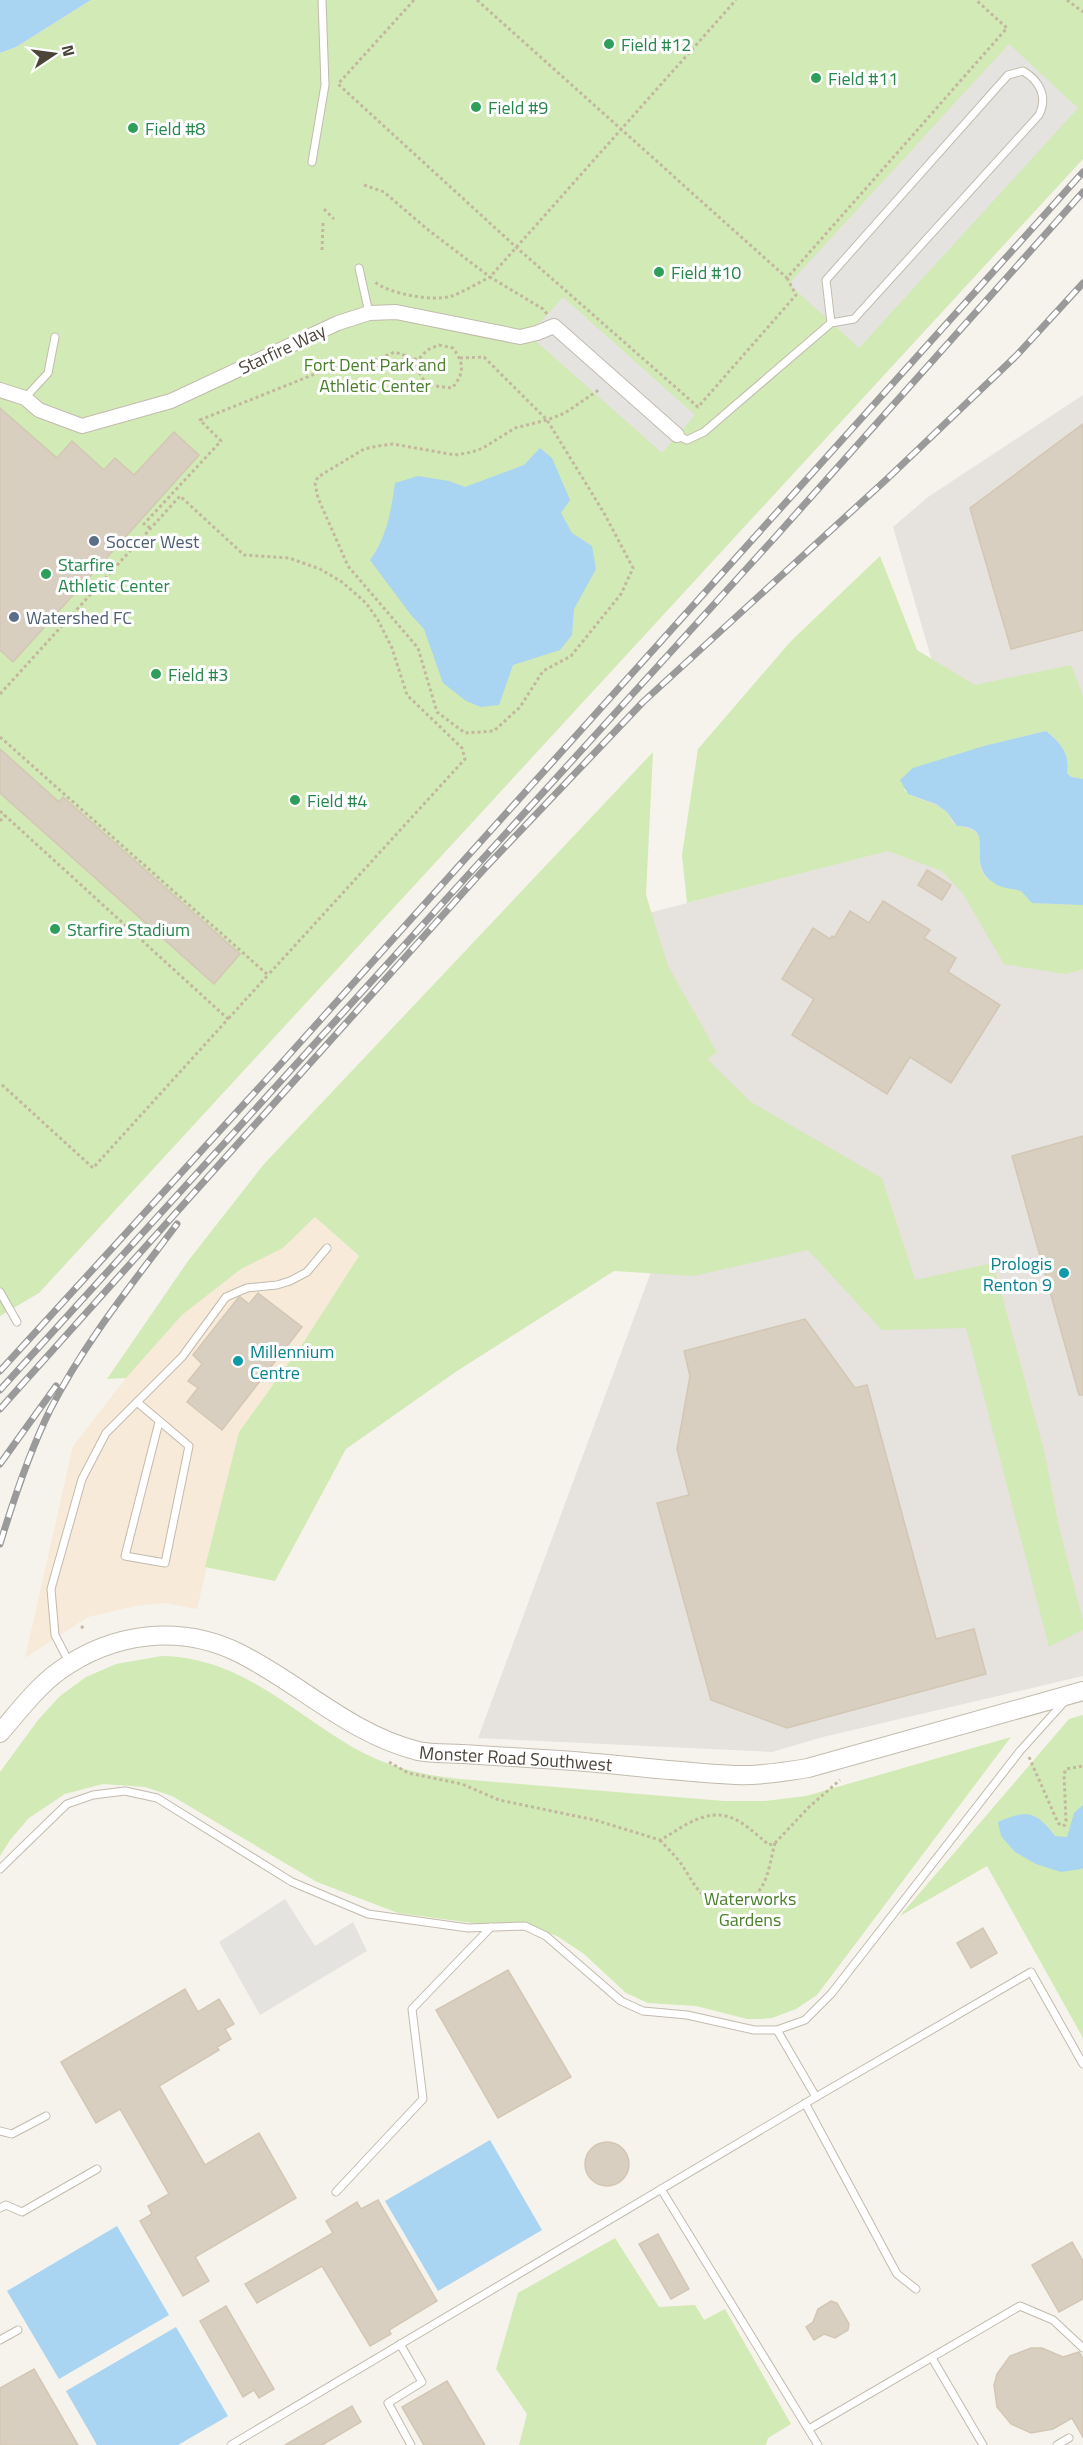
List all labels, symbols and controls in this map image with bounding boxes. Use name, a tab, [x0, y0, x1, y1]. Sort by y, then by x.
north arrow	[24, 24, 84, 84]
place label: Field #12	[621, 31, 691, 58]
marker: Field #12	[602, 37, 616, 51]
text: N	[56, 43, 82, 59]
place label: Field #11	[828, 65, 898, 92]
marker: Field #11	[809, 71, 823, 85]
place label: Field #9	[488, 94, 548, 121]
marker: Field #9	[469, 100, 483, 114]
place label: Field #8	[145, 115, 205, 142]
marker: Field #8	[126, 121, 140, 135]
place label: Field #10	[671, 259, 741, 286]
marker: Field #10	[652, 265, 666, 279]
street label: Starfire Way	[234, 317, 330, 381]
park label: Fort Dent Park and Athletic Center	[304, 351, 446, 399]
place label: Soccer West	[106, 528, 200, 555]
marker: Soccer West	[87, 534, 101, 548]
place label: Starfire Athletic Center	[58, 551, 170, 599]
marker: Starfire Athletic Center	[39, 567, 53, 581]
place label: Watershed FC	[26, 604, 132, 631]
marker: Watershed FC	[7, 610, 21, 624]
place label: Field #3	[168, 661, 228, 688]
marker: Field #3	[149, 667, 163, 681]
place label: Field #4	[307, 787, 367, 814]
marker: Field #4	[288, 793, 302, 807]
place label: Starfire Stadium	[67, 916, 190, 943]
marker: Starfire Stadium	[48, 922, 62, 936]
place label: Prologis Renton 9	[983, 1250, 1052, 1298]
marker: Prologis Renton 9	[1057, 1266, 1071, 1280]
place label: Millennium Centre	[250, 1338, 334, 1386]
marker: Millennium Centre	[231, 1354, 245, 1368]
street label: Monster Road Southwest	[418, 1738, 614, 1778]
park label: Waterworks Gardens	[704, 1885, 796, 1933]

